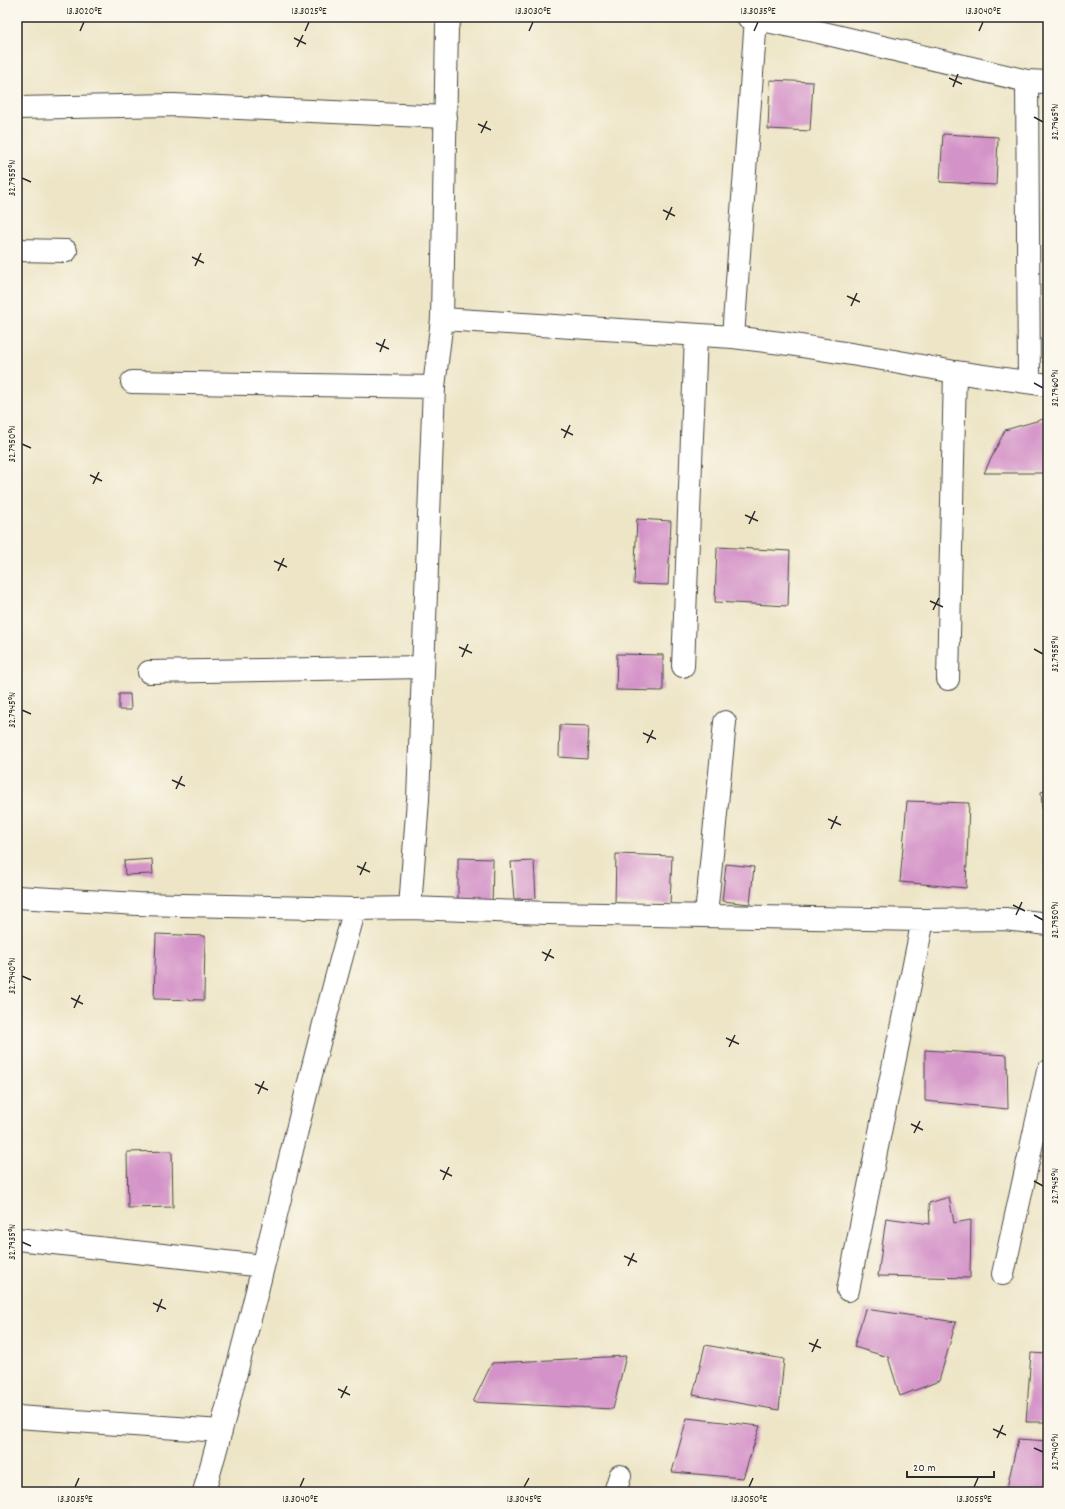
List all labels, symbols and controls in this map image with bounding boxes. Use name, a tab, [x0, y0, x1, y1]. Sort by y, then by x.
text: 13.3020°E	[66, 5, 102, 19]
text: 13.3025°E	[292, 5, 327, 19]
text: 13.3030°E	[515, 5, 551, 19]
text: 13.3035°E	[741, 5, 776, 19]
text: 13.3040°E	[965, 5, 1001, 19]
text: 32.7965°N	[1049, 104, 1063, 140]
text: 32.7955°N	[6, 160, 20, 196]
text: 32.7960°N	[1049, 369, 1063, 407]
text: 32.7950°N	[6, 425, 20, 463]
text: 32.7955°N	[1049, 636, 1063, 672]
text: 32.7945°N	[6, 692, 20, 728]
text: 32.7950°N	[1049, 901, 1063, 939]
text: 32.7940°N	[6, 958, 20, 994]
text: 32.7945°N	[1049, 1168, 1063, 1204]
text: 32.7935°N	[6, 1224, 20, 1260]
text: 32.7940°N	[1049, 1434, 1063, 1470]
scale bar	[907, 1453, 994, 1479]
text: 20 m	[913, 1460, 936, 1477]
text: 13.3035°E	[58, 1493, 93, 1507]
text: 13.3040°E	[282, 1493, 318, 1507]
text: 13.3045°E	[507, 1493, 542, 1507]
text: 13.3050°E	[731, 1493, 767, 1507]
text: 13.3055°E	[956, 1493, 992, 1507]

